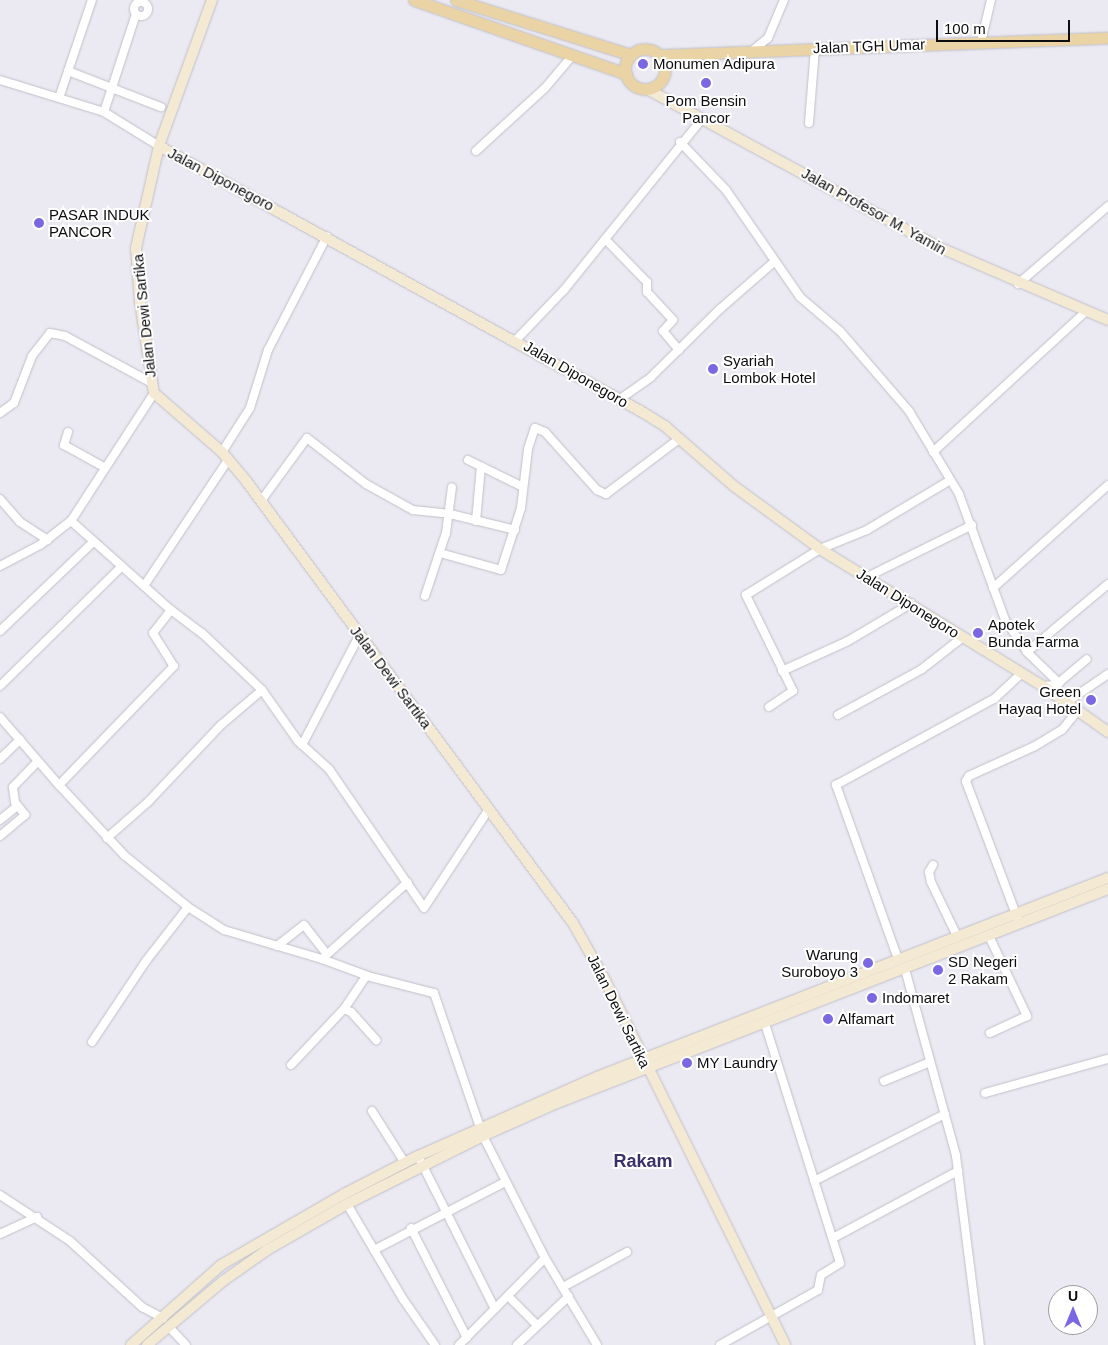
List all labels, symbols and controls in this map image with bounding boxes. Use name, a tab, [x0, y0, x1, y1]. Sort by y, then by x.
scale bar	[938, 10, 1072, 42]
text: 100 m	[944, 20, 986, 37]
street label: Jalan TGH Umar	[812, 35, 926, 57]
place label: Monumen Adipura	[653, 55, 776, 73]
marker: Monumen Adipura	[637, 58, 649, 70]
marker: Pom Bensin Pancor	[700, 77, 712, 89]
place label: Pom Bensin Pancor	[666, 91, 746, 126]
street label: Jalan Diponegoro	[165, 143, 277, 215]
street label: Jalan Profesor M. Yamin	[798, 164, 950, 258]
place label: PASAR INDUK PANCOR	[49, 205, 150, 240]
marker: PASAR INDUK PANCOR	[33, 217, 45, 229]
street label: Jalan Dewi Sartika	[129, 253, 159, 379]
street label: Jalan Diponegoro	[521, 337, 631, 411]
place label: Syariah Lombok Hotel	[723, 351, 816, 386]
marker: Syariah Lombok Hotel	[707, 363, 719, 375]
street label: Jalan Diponegoro	[853, 564, 963, 642]
place label: Apotek Bunda Farma	[988, 615, 1079, 650]
street label: Jalan Dewi Sartika	[346, 622, 436, 732]
marker: Apotek Bunda Farma	[972, 627, 984, 639]
place label: Green Hayaq Hotel	[998, 682, 1081, 717]
marker: Green Hayaq Hotel	[1085, 694, 1097, 706]
place label: Warung Suroboyo 3	[781, 945, 858, 980]
street label: Jalan Dewi Sartika	[584, 951, 654, 1071]
place label: SD Negeri 2 Rakam	[948, 952, 1017, 987]
marker: Warung Suroboyo 3	[862, 957, 874, 969]
marker: SD Negeri 2 Rakam	[932, 964, 944, 976]
place label: Indomaret	[882, 989, 950, 1007]
marker: Indomaret	[866, 992, 878, 1004]
place label: Alfamart	[838, 1010, 894, 1028]
marker: Alfamart	[822, 1013, 834, 1025]
place label: MY Laundry	[697, 1054, 778, 1072]
marker: MY Laundry	[681, 1057, 693, 1069]
district label: Rakam	[613, 1150, 673, 1172]
north arrow	[1048, 1285, 1098, 1335]
text: U	[1068, 1288, 1078, 1304]

